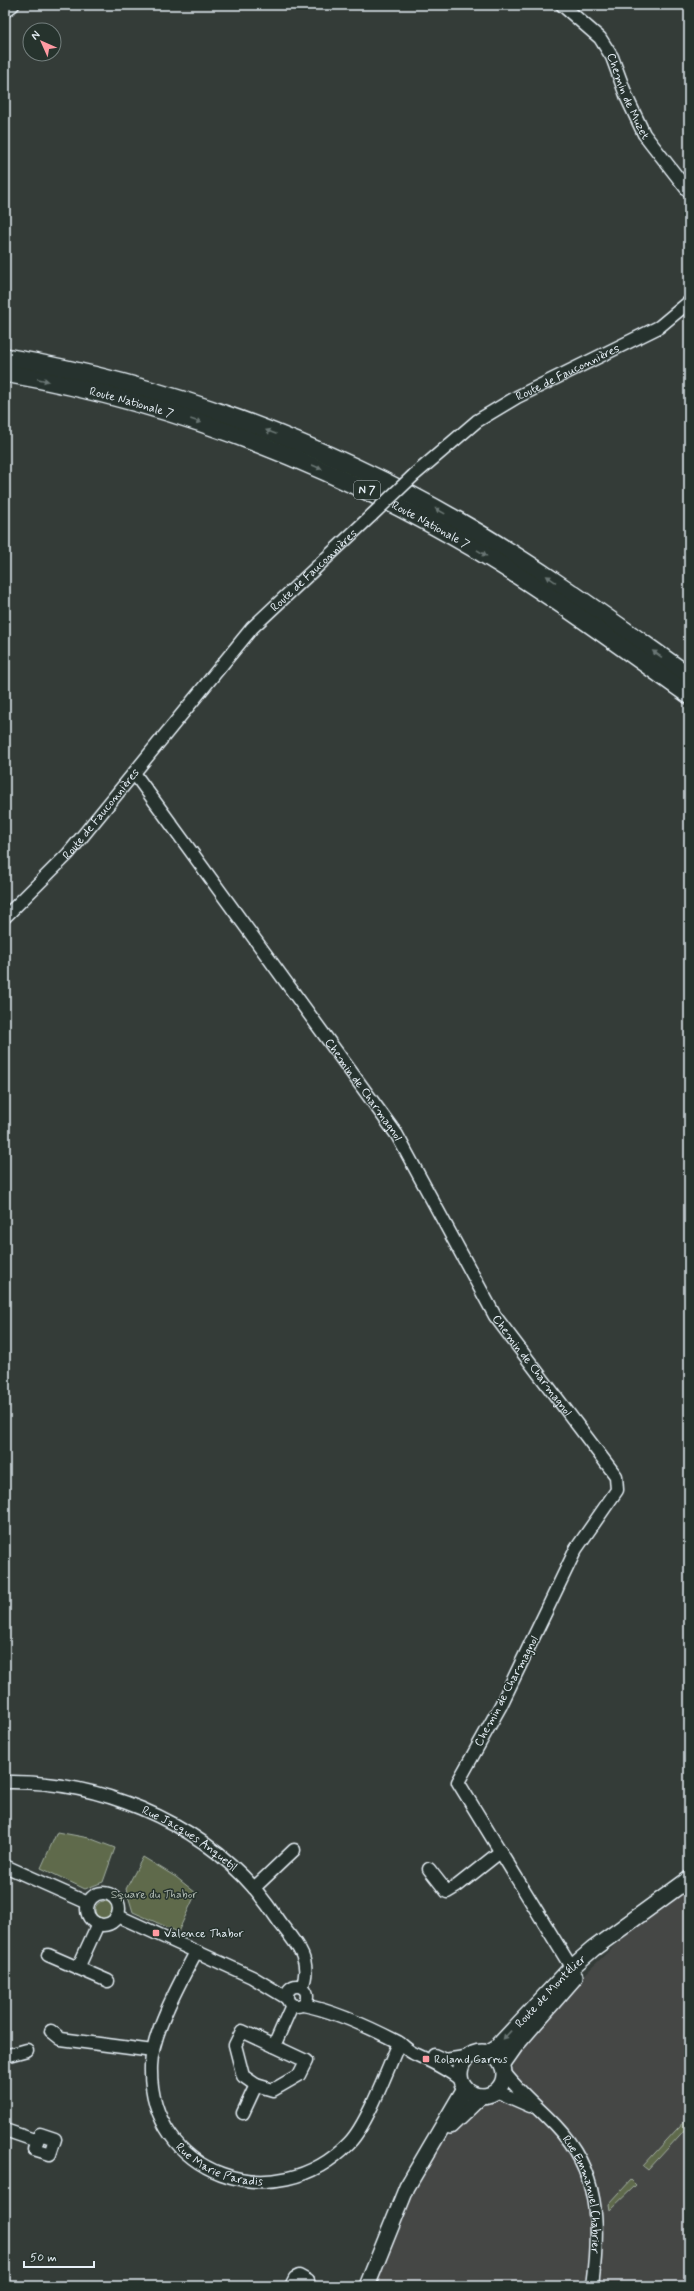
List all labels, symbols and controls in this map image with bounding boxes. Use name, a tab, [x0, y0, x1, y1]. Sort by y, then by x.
north arrow	[22, 22, 62, 62]
text: N	[28, 28, 43, 43]
street label: Chemin de Muzet	[602, 51, 653, 144]
street label: Route de Fauconnières	[514, 341, 623, 405]
one-way arrow	[37, 377, 49, 383]
street label: Route Nationale 7	[88, 384, 175, 423]
one-way arrow	[190, 418, 202, 424]
one-way arrow	[265, 429, 277, 435]
one-way arrow	[312, 465, 324, 471]
road number: N 7	[354, 481, 380, 499]
street label: Route Nationale 7	[388, 498, 472, 553]
one-way arrow	[434, 508, 446, 514]
street label: Route de Fauconnières	[267, 526, 361, 616]
one-way arrow	[477, 549, 487, 557]
one-way arrow	[545, 575, 556, 583]
one-way arrow	[652, 650, 662, 658]
street label: Route de Fauconnières	[60, 765, 144, 864]
street label: Chemin de Charmagnol	[320, 1035, 406, 1144]
street label: Chemin de Charmagnol	[488, 1312, 575, 1420]
street label: Chemin de Charmagnol	[471, 1633, 543, 1749]
street label: Rue Jacques Anquetil	[139, 1803, 240, 1875]
park label: Square du Thabor	[111, 1887, 197, 1903]
place label: Valence Thabor	[164, 1926, 243, 1942]
marker: Valence Thabor	[151, 1928, 161, 1938]
street label: Route de Montélier	[512, 1952, 590, 2032]
one-way arrow	[503, 2030, 512, 2040]
place label: Roland Garros	[434, 2052, 508, 2068]
marker: Roland Garros	[421, 2054, 431, 2064]
street label: Rue Emmanuel Chabrier	[558, 2132, 603, 2254]
street label: Rue Marie Paradis	[172, 2140, 264, 2190]
scale bar	[24, 2243, 94, 2269]
text: 50 m	[30, 2250, 57, 2266]

